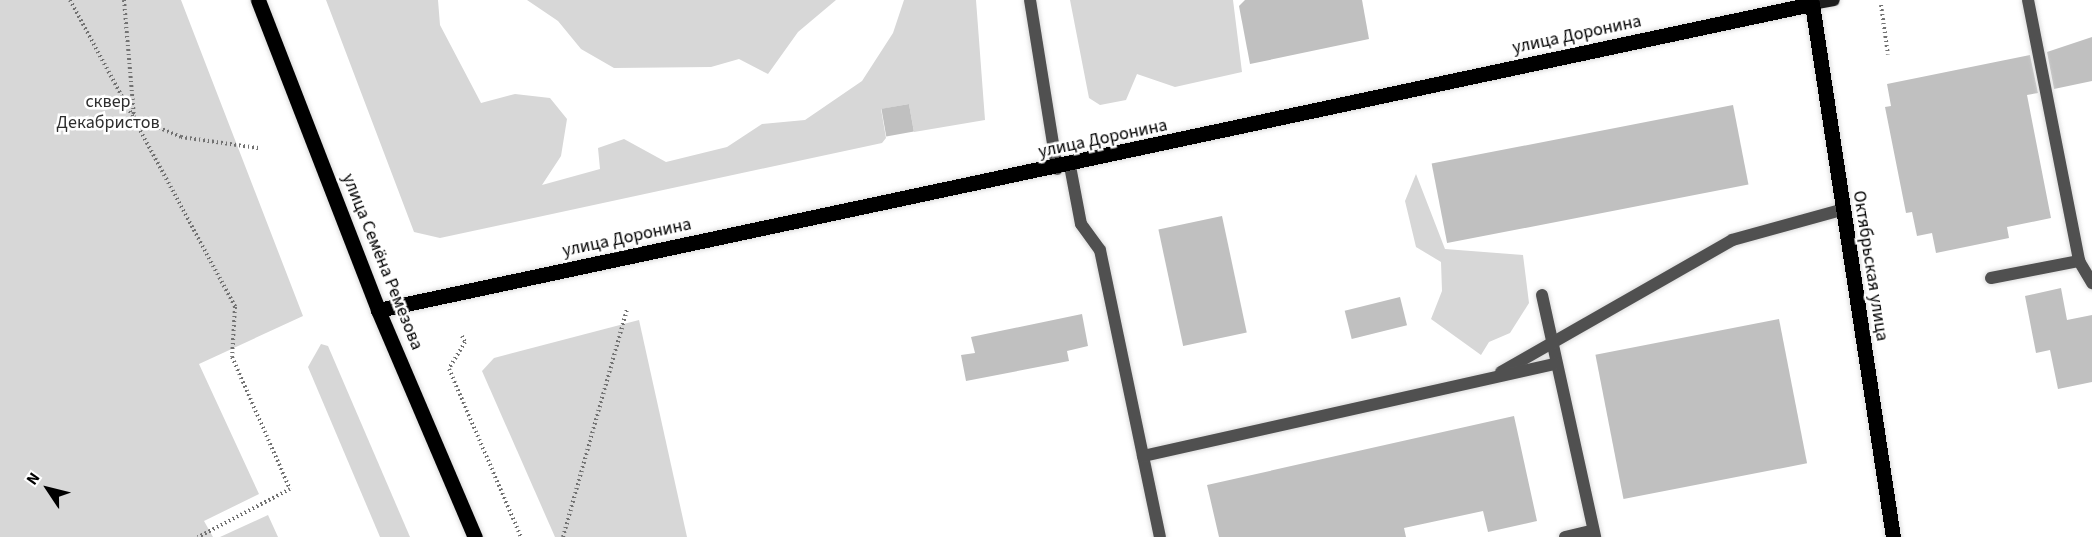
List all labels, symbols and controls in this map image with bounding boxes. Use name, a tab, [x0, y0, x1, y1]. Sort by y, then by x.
street label: улица Доронина	[1511, 11, 1643, 59]
park label: сквер Декабристов	[56, 92, 160, 134]
street label: улица Доронина	[1037, 115, 1169, 163]
street label: улица Семёна Ремезова	[337, 171, 427, 353]
street label: Октябрьская улица	[1847, 189, 1893, 343]
street label: улица Доронина	[561, 214, 693, 262]
north arrow	[18, 459, 78, 519]
text: N	[21, 468, 45, 489]

